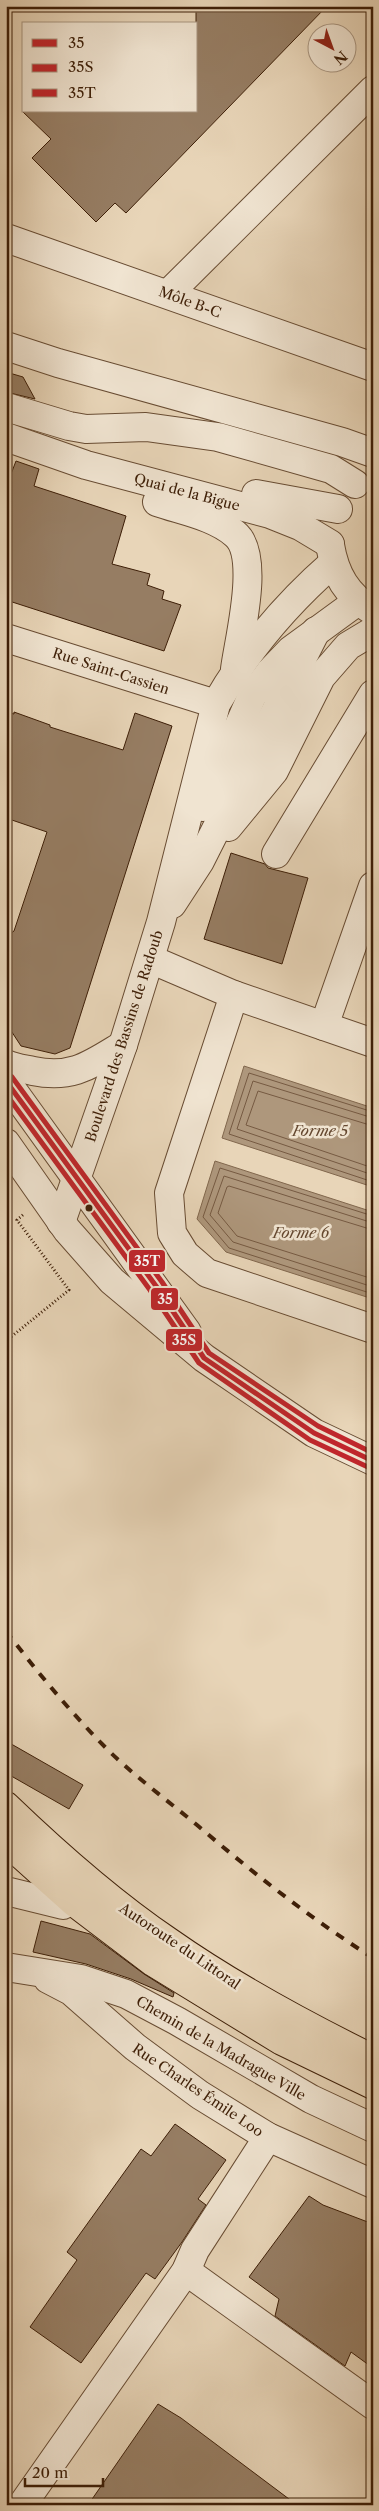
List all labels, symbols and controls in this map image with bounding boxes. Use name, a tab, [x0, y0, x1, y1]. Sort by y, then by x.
legend	[22, 22, 198, 112]
north arrow	[306, 22, 356, 72]
text: 35	[68, 33, 84, 52]
text: N	[330, 47, 351, 69]
text: 35S	[68, 57, 93, 76]
text: 35T	[68, 83, 96, 102]
street label: Môle B-C	[156, 282, 224, 322]
street label: Quai de la Bigue	[132, 469, 242, 515]
street label: Rue Saint-Cassien	[50, 644, 172, 698]
street label: Boulevard des Bassins de Radoub	[81, 928, 167, 1144]
water label: Forme 5	[291, 1121, 349, 1140]
unlabelled marker	[84, 1203, 94, 1213]
water label: Forme 6	[272, 1223, 329, 1242]
line badge: 35T	[128, 1249, 166, 1273]
text: 35T	[134, 1252, 160, 1270]
line badge: 35	[150, 1287, 179, 1311]
text: 35	[157, 1290, 173, 1308]
line badge: 35S	[165, 1328, 203, 1352]
text: 35S	[172, 1331, 196, 1349]
street label: Autoroute du Littoral	[115, 1898, 244, 1993]
street label: Chemin de la Madrague Ville	[133, 1992, 309, 2104]
street label: Rue Charles Émile Loo	[129, 2039, 267, 2141]
scale bar	[25, 2456, 102, 2488]
text: 20 m	[32, 2463, 68, 2482]

